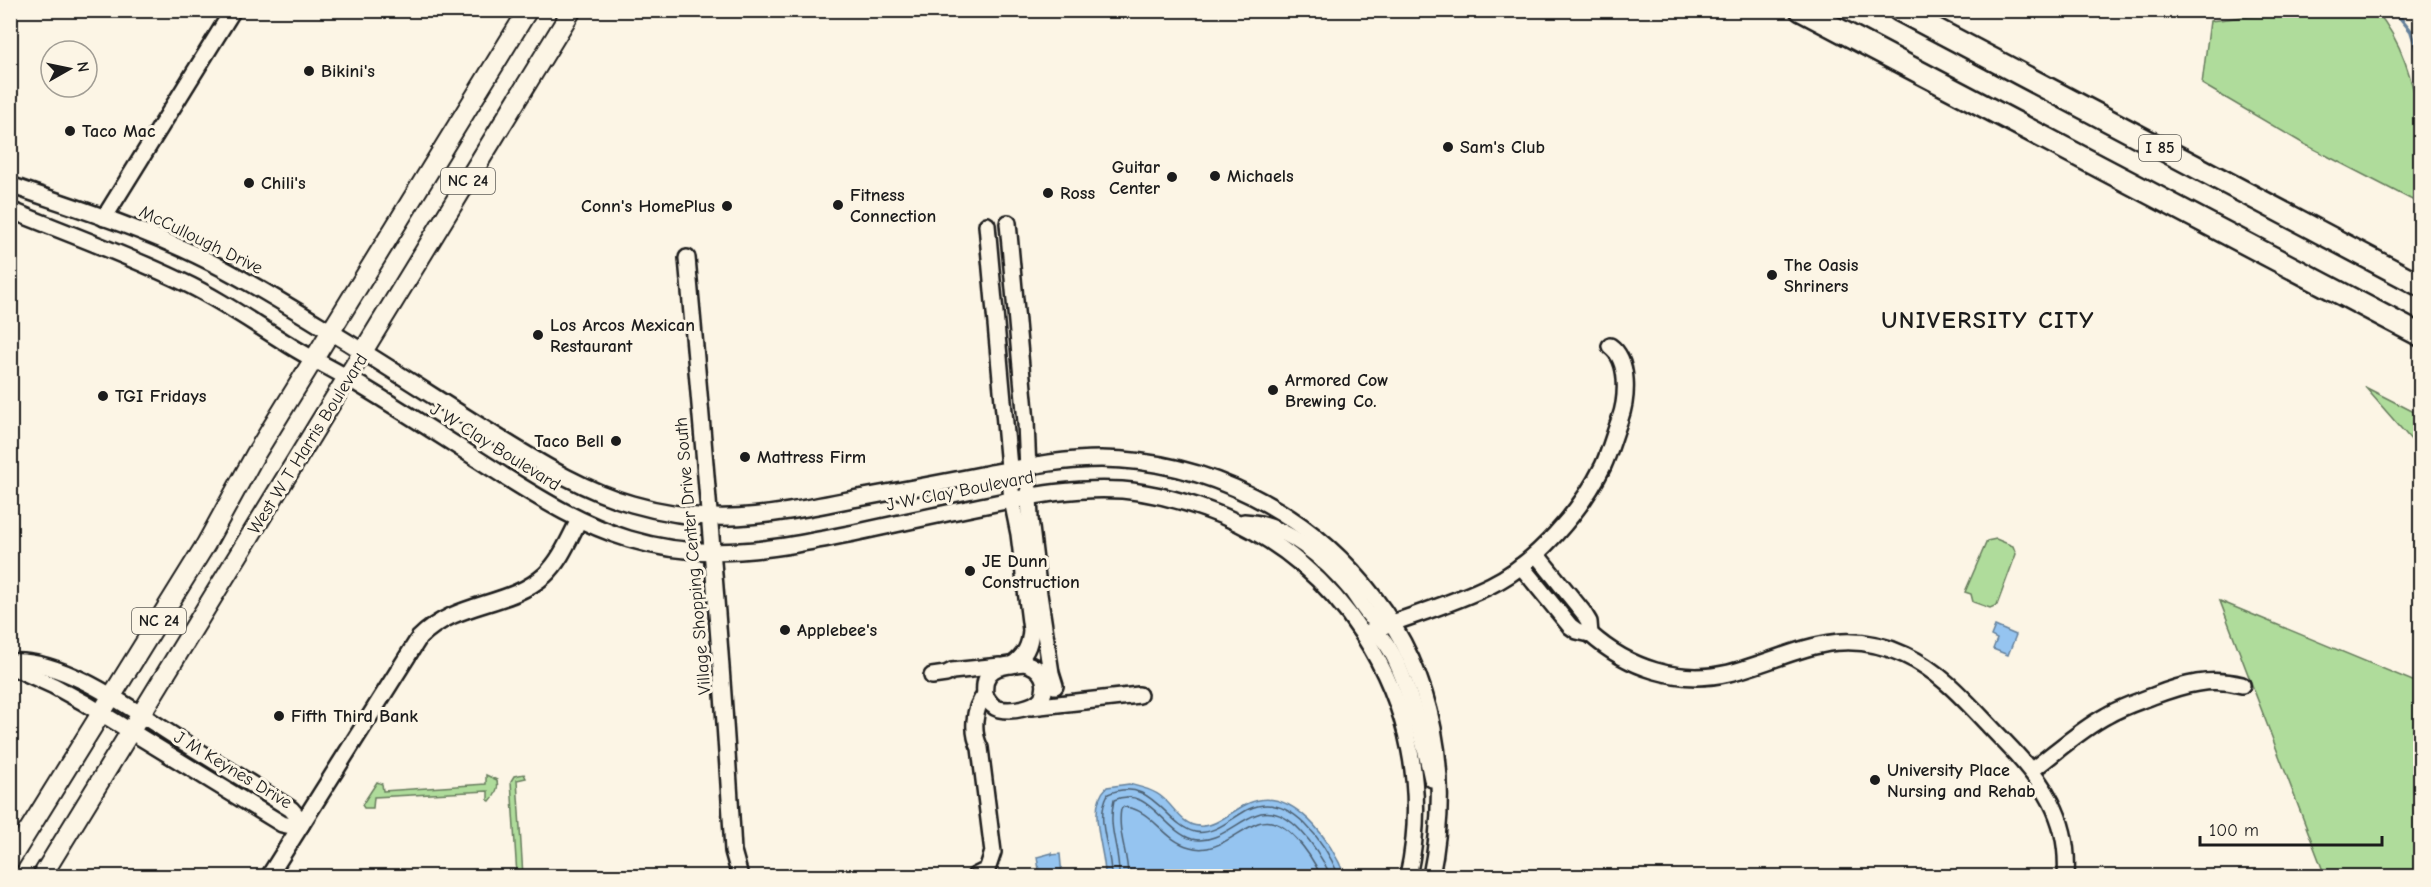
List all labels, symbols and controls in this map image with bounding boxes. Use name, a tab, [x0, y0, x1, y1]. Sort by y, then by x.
north arrow	[39, 39, 99, 99]
text: N	[73, 60, 93, 73]
place label: Bikini's	[321, 61, 375, 82]
marker: Bikini's	[302, 64, 316, 78]
place label: Taco Mac	[82, 121, 156, 142]
marker: Taco Mac	[63, 124, 77, 138]
road number: I 85	[2139, 135, 2181, 161]
place label: Sam's Club	[1460, 137, 1545, 158]
marker: Sam's Club	[1441, 140, 1455, 154]
place label: Guitar Center	[1109, 157, 1161, 199]
place label: Michaels	[1227, 166, 1294, 187]
road number: NC 24	[441, 168, 495, 194]
marker: Michaels	[1208, 169, 1222, 183]
marker: Guitar Center	[1165, 170, 1179, 184]
place label: Chili's	[261, 173, 306, 194]
marker: Chili's	[242, 176, 256, 190]
place label: Ross	[1060, 183, 1095, 204]
place label: Fitness Connection	[850, 185, 936, 227]
marker: Ross	[1041, 186, 1055, 200]
place label: Conn's HomePlus	[581, 196, 715, 217]
marker: Fitness Connection	[831, 198, 845, 212]
marker: Conn's HomePlus	[720, 199, 734, 213]
street label: McCullough Drive	[136, 201, 266, 279]
place label: The Oasis Shriners	[1784, 255, 1859, 297]
marker: The Oasis Shriners	[1765, 268, 1779, 282]
district label: UNIVERSITY CITY	[1881, 306, 2095, 334]
place label: Los Arcos Mexican Restaurant	[550, 315, 695, 357]
marker: Los Arcos Mexican Restaurant	[531, 328, 545, 342]
street label: West W T Harris Boulevard	[244, 350, 372, 538]
place label: Armored Cow Brewing Co.	[1285, 370, 1388, 412]
marker: Armored Cow Brewing Co.	[1266, 383, 1280, 397]
place label: TGI Fridays	[115, 386, 207, 407]
marker: TGI Fridays	[96, 389, 110, 403]
street label: J W Clay Boulevard	[426, 398, 564, 496]
street label: Village Shopping Center Drive South	[670, 416, 716, 696]
place label: Taco Bell	[534, 431, 604, 452]
marker: Taco Bell	[609, 434, 623, 448]
place label: Mattress Firm	[757, 447, 866, 468]
marker: Mattress Firm	[738, 450, 752, 464]
street label: J W Clay Boulevard	[885, 466, 1035, 516]
place label: JE Dunn Construction	[982, 551, 1080, 593]
marker: JE Dunn Construction	[963, 564, 977, 578]
road number: NC 24	[132, 608, 186, 634]
place label: Applebee's	[797, 620, 878, 641]
marker: Applebee's	[778, 623, 792, 637]
place label: Fifth Third Bank	[291, 706, 418, 727]
marker: Fifth Third Bank	[272, 709, 286, 723]
street label: J M Keynes Drive	[170, 727, 296, 813]
place label: University Place Nursing and Rehab	[1887, 760, 2036, 802]
marker: University Place Nursing and Rehab	[1868, 773, 1882, 787]
scale bar	[2200, 809, 2382, 847]
text: 100 m	[2209, 820, 2259, 841]

